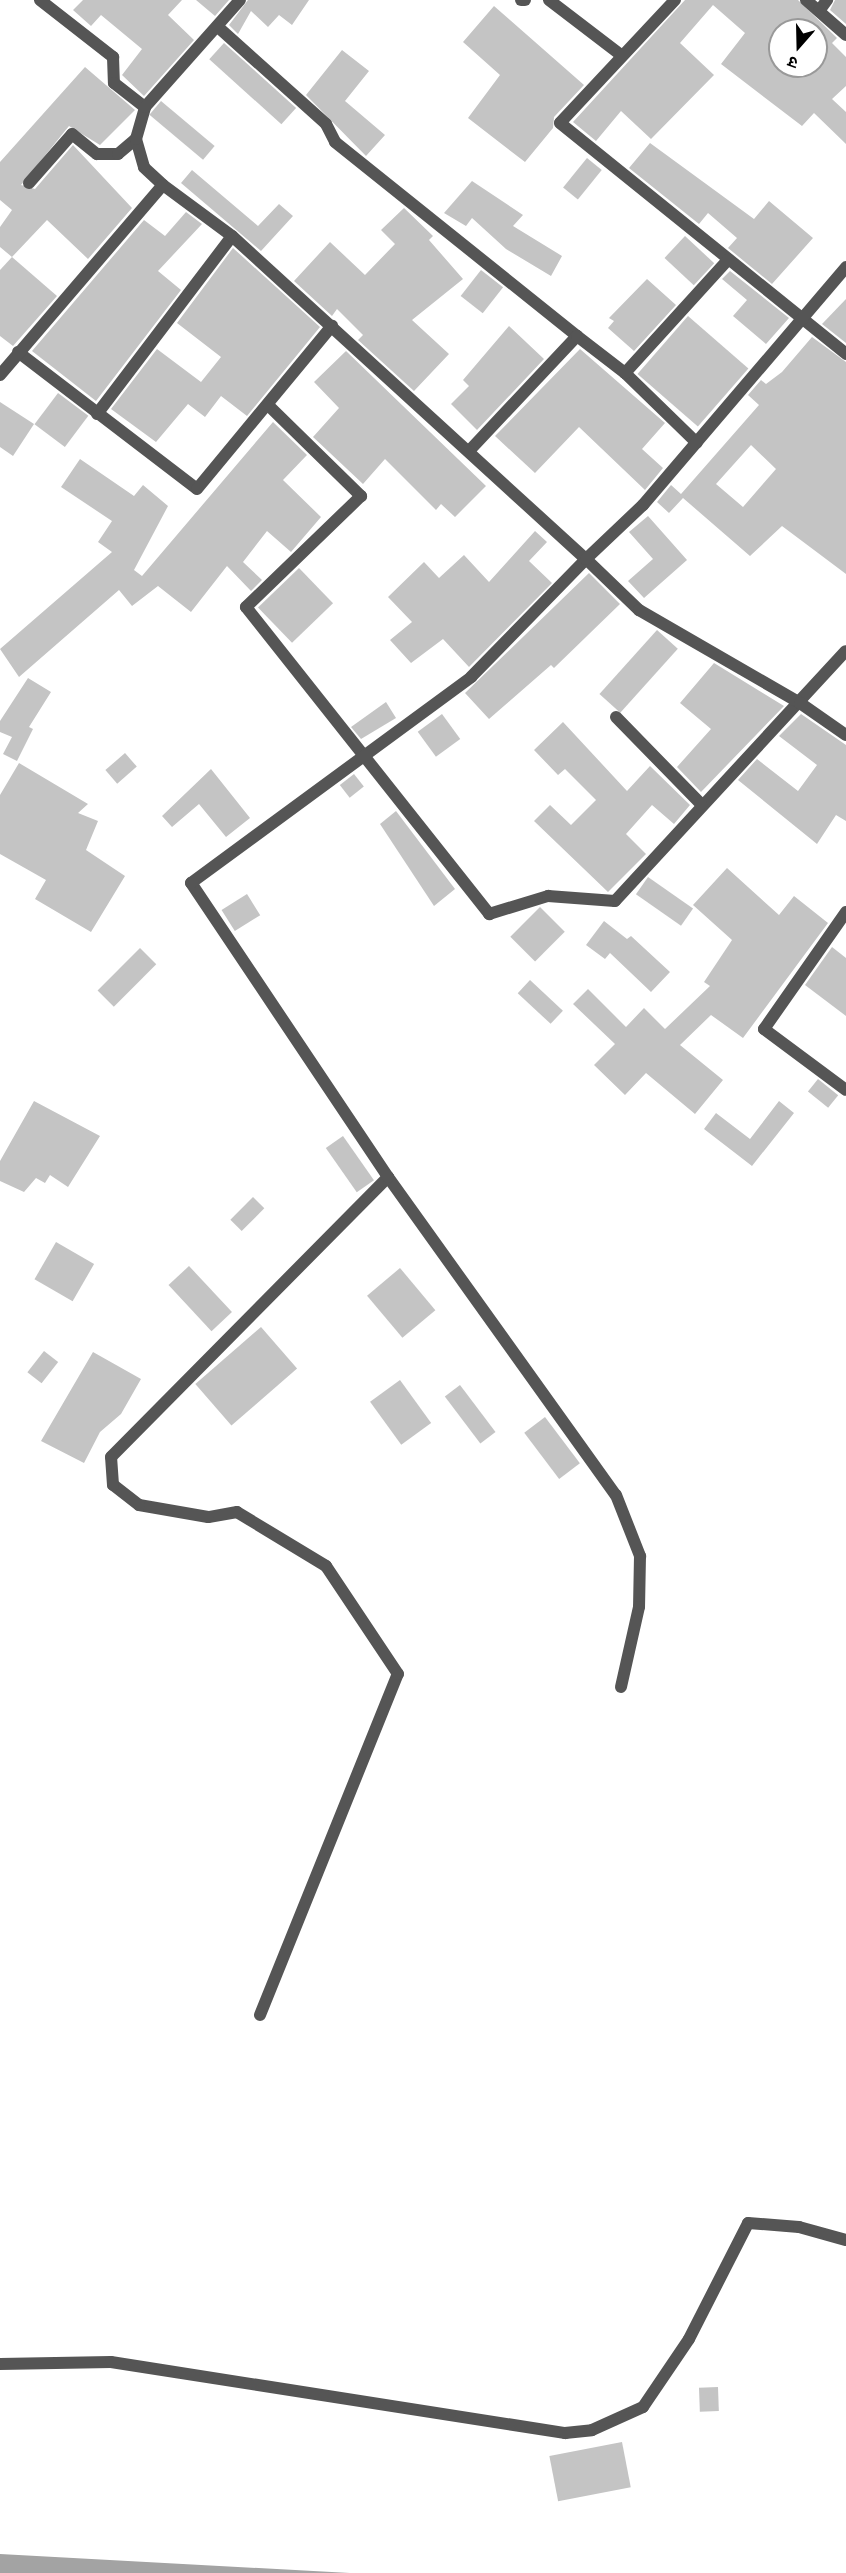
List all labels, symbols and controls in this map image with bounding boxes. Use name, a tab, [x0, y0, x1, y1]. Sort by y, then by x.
north arrow	[768, 18, 828, 78]
text: उ	[784, 51, 801, 75]

